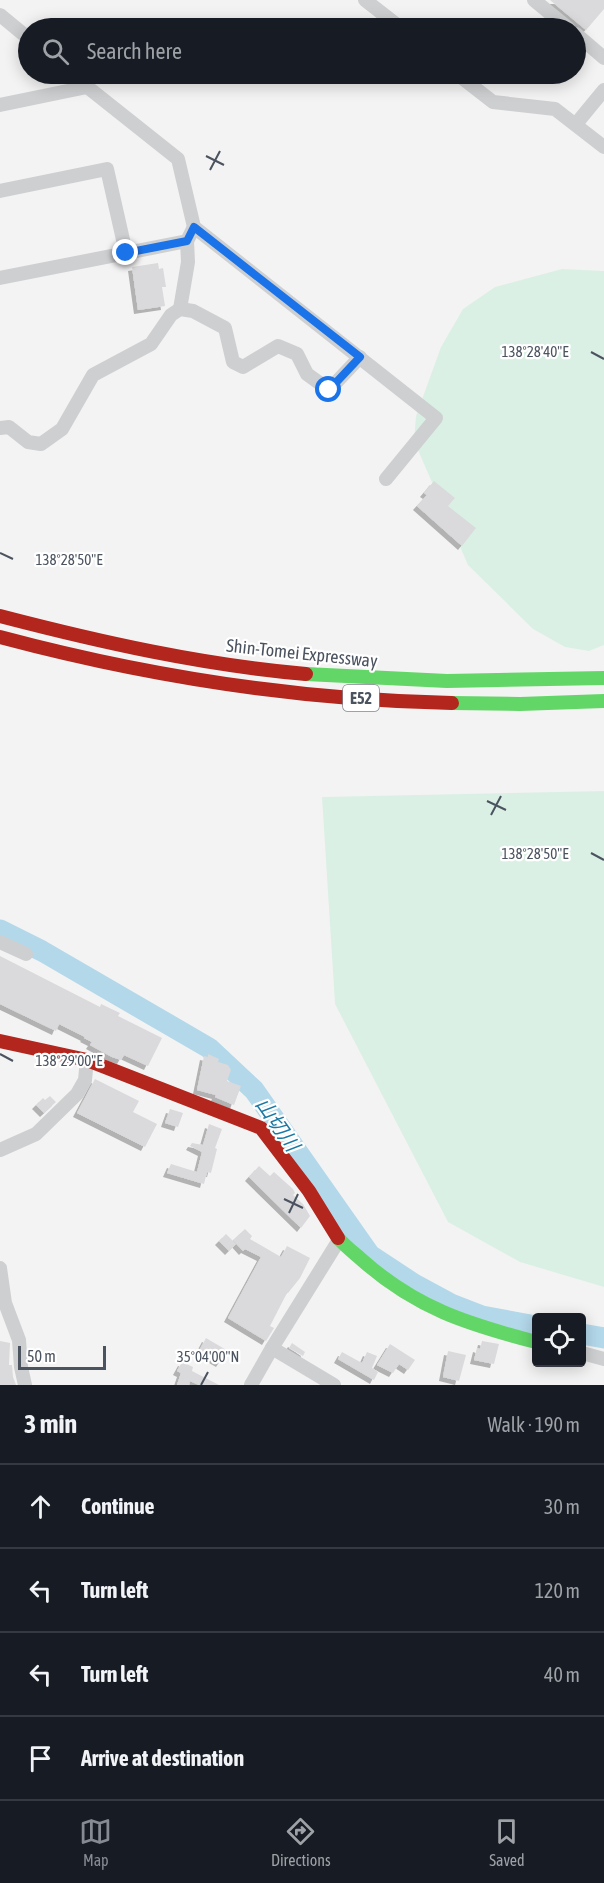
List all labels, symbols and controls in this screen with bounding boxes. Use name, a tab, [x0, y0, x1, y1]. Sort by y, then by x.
search box	[18, 18, 586, 84]
icon: search	[39, 35, 72, 68]
text: Search here	[87, 38, 182, 64]
route end	[112, 239, 138, 265]
text: 138°28'40"E	[501, 343, 569, 360]
route start	[315, 376, 341, 402]
text: 138°28'50"E	[35, 551, 103, 568]
street label: Shin-Tomei Expressway	[225, 635, 379, 671]
road number: E52	[343, 685, 379, 711]
text: 138°28'50"E	[501, 845, 569, 862]
text: 138°29'00"E	[35, 1052, 103, 1069]
water label: 山切川	[251, 1093, 306, 1157]
map controls	[532, 1313, 586, 1367]
button: locate	[532, 1313, 586, 1367]
scale bar	[18, 1343, 106, 1370]
text: 50 m	[27, 1347, 56, 1365]
text: 35°04'00"N	[177, 1348, 239, 1365]
text: 3 min	[24, 1409, 77, 1439]
text: Walk · 190 m	[488, 1413, 580, 1436]
icon: ahead	[24, 1490, 57, 1523]
text: Continue	[81, 1493, 155, 1519]
text: 30 m	[544, 1495, 580, 1518]
icon: left	[24, 1574, 57, 1607]
text: Turn left	[81, 1577, 148, 1603]
text: 120 m	[535, 1579, 580, 1602]
icon: left	[24, 1658, 57, 1691]
text: Turn left	[81, 1661, 148, 1687]
text: 40 m	[544, 1663, 580, 1686]
icon: arrive	[24, 1742, 57, 1775]
text: Arrive at destination	[81, 1745, 244, 1771]
tab: Map	[79, 1815, 112, 1869]
tab: Directions	[271, 1815, 331, 1869]
tab: Saved	[489, 1815, 525, 1869]

